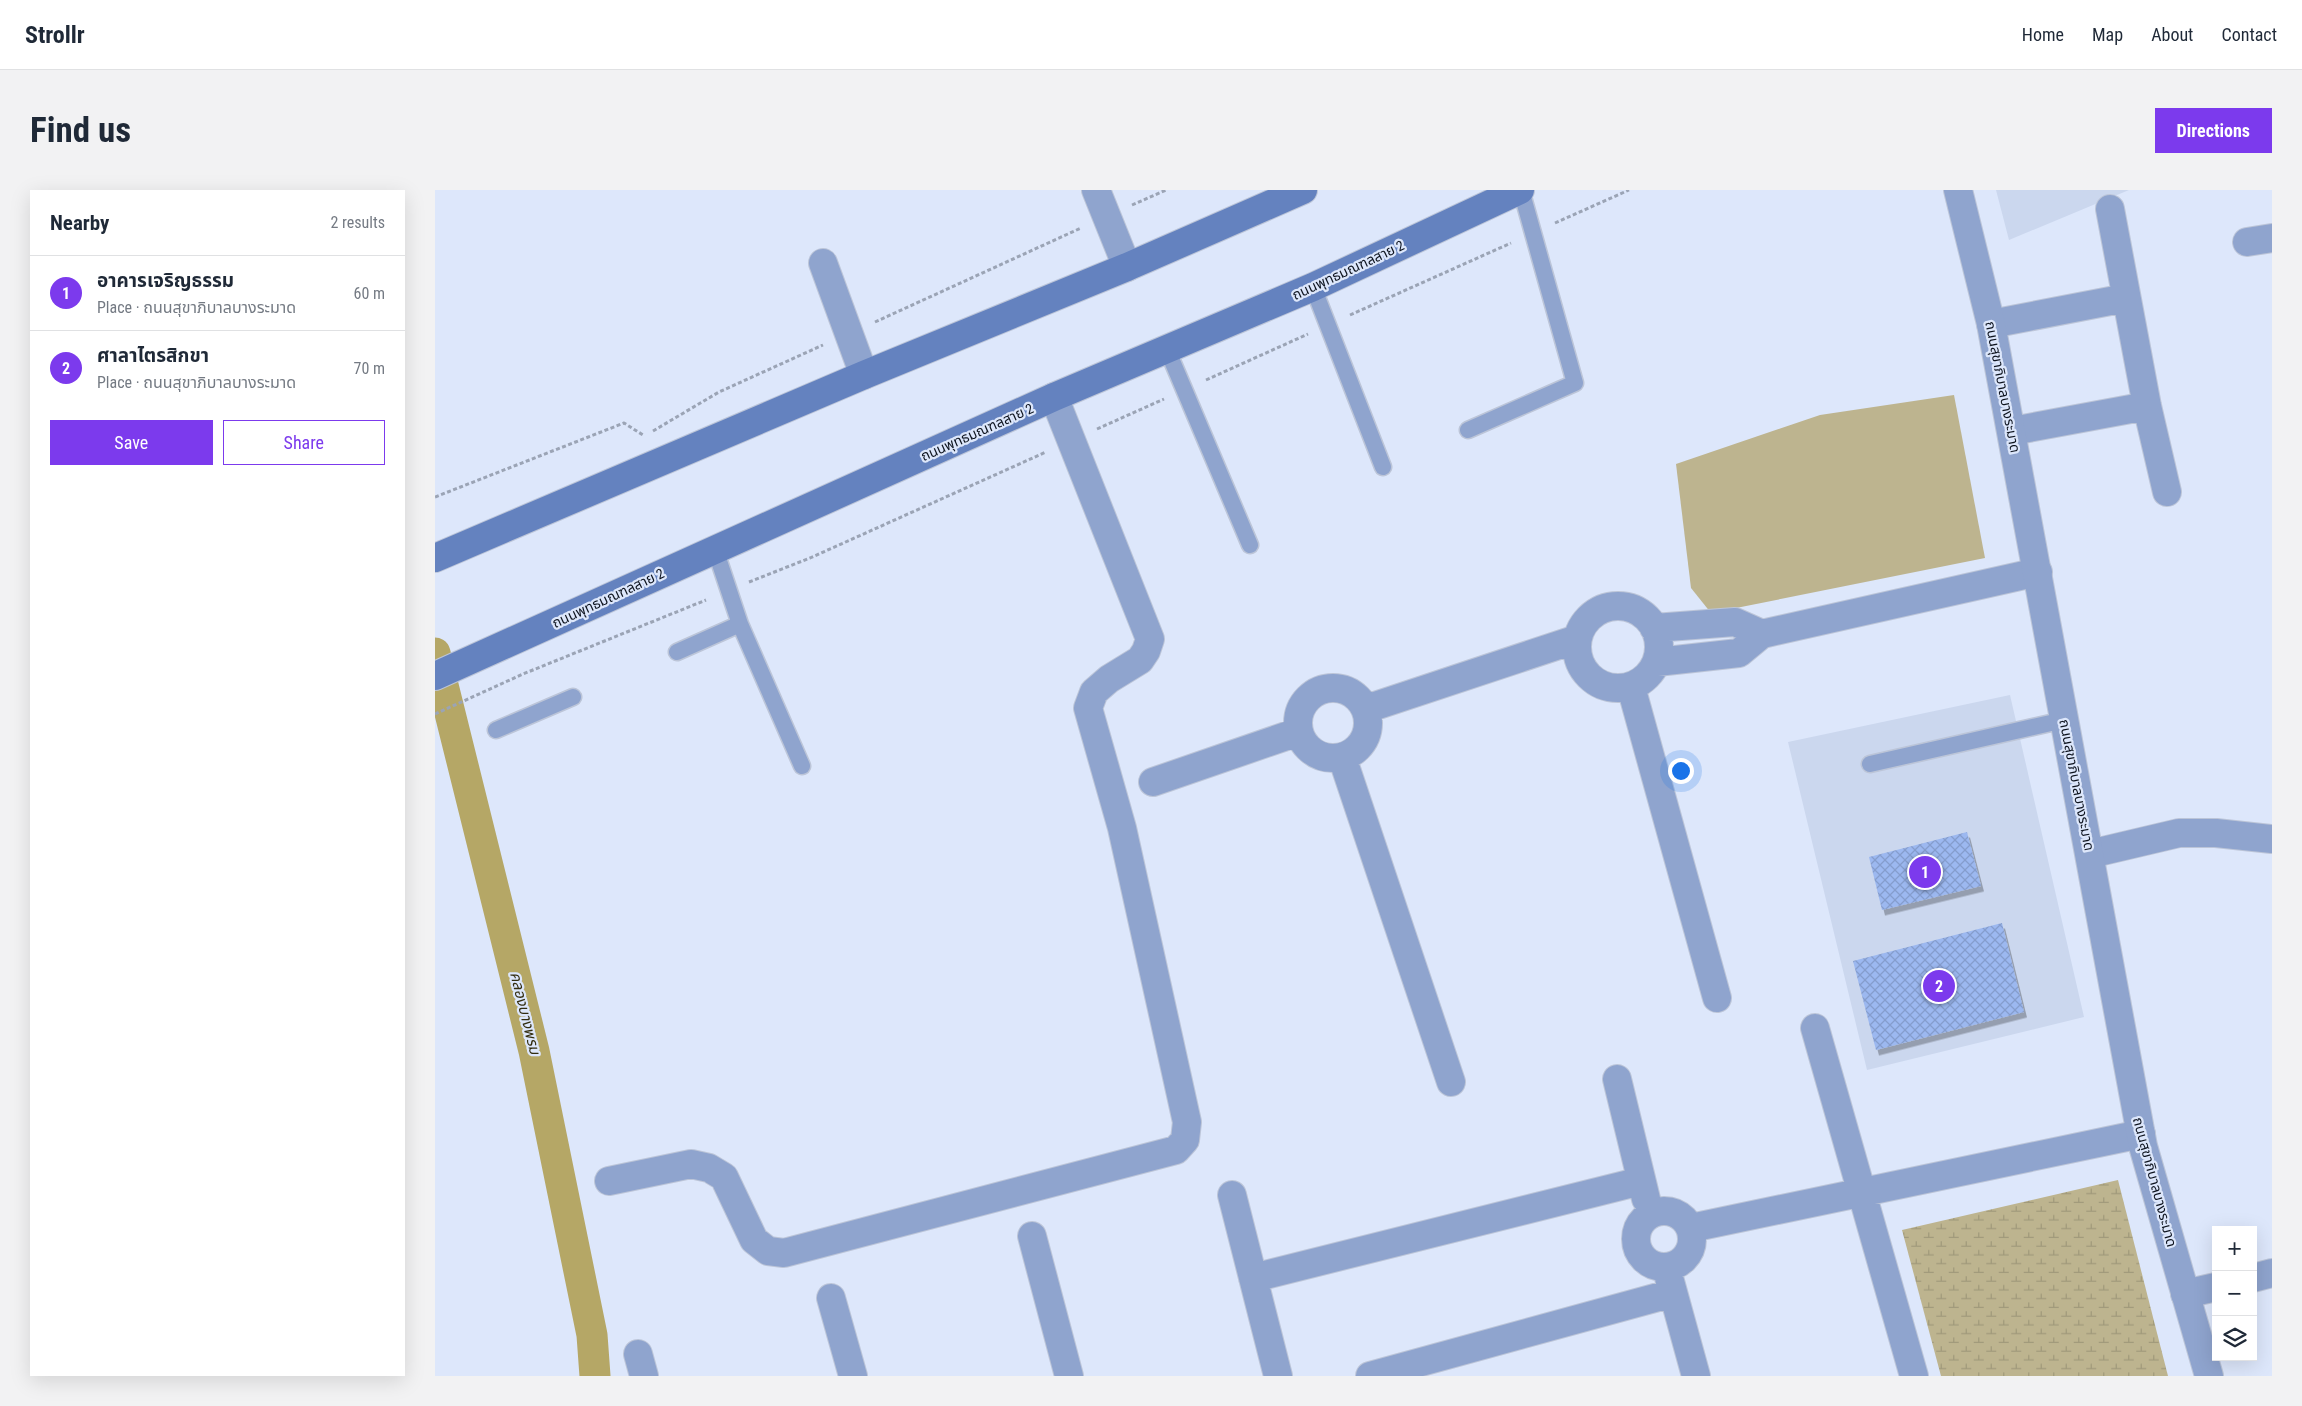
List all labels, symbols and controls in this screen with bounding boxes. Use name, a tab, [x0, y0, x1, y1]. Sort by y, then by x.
text: Strollr	[25, 21, 85, 49]
text: Home	[2022, 24, 2064, 45]
text: Map	[2092, 24, 2123, 45]
text: About	[2151, 24, 2193, 45]
text: Contact	[2221, 24, 2277, 45]
button: Directions	[2155, 108, 2272, 153]
text: Find us	[30, 110, 131, 151]
text: Nearby	[50, 211, 109, 235]
text: 2 results	[330, 213, 385, 232]
street label: ถนนพุทธมณฑลสาย 2	[1289, 237, 1407, 304]
text: อาคารเจริญธรรม	[97, 269, 234, 292]
text: 1	[62, 284, 70, 303]
text: 60 m	[353, 284, 385, 303]
text: Place · ถนนสุขาภิบาลบางระมาด	[97, 298, 296, 317]
street label: ถนนสุขาภิบาลบางระมาด	[1981, 320, 2024, 454]
text: ศาลาไตรสิกขา	[97, 344, 209, 367]
text: 2	[62, 359, 70, 378]
text: 70 m	[353, 359, 385, 378]
text: Place · ถนนสุขาภิบาลบางระมาด	[97, 373, 296, 392]
street label: ถนนพุทธมณฑลสาย 2	[918, 400, 1036, 465]
button: Save	[50, 420, 213, 465]
button: Share	[223, 420, 385, 465]
street label: ถนนพุทธมณฑลสาย 2	[549, 565, 667, 632]
street label: ถนนสุขาภิบาลบางระมาด	[2055, 718, 2098, 852]
your location	[1668, 758, 1694, 784]
pin: 1	[1909, 853, 1941, 891]
pin: 2	[1923, 967, 1955, 1005]
water label: คลองบางพรม	[506, 970, 544, 1058]
street label: ถนนสุขาภิบาลบางระมาด	[2129, 1115, 2180, 1249]
map controls	[2212, 1226, 2257, 1361]
button: +	[2212, 1226, 2257, 1271]
button: −	[2212, 1271, 2257, 1316]
button: layers	[2212, 1316, 2257, 1361]

